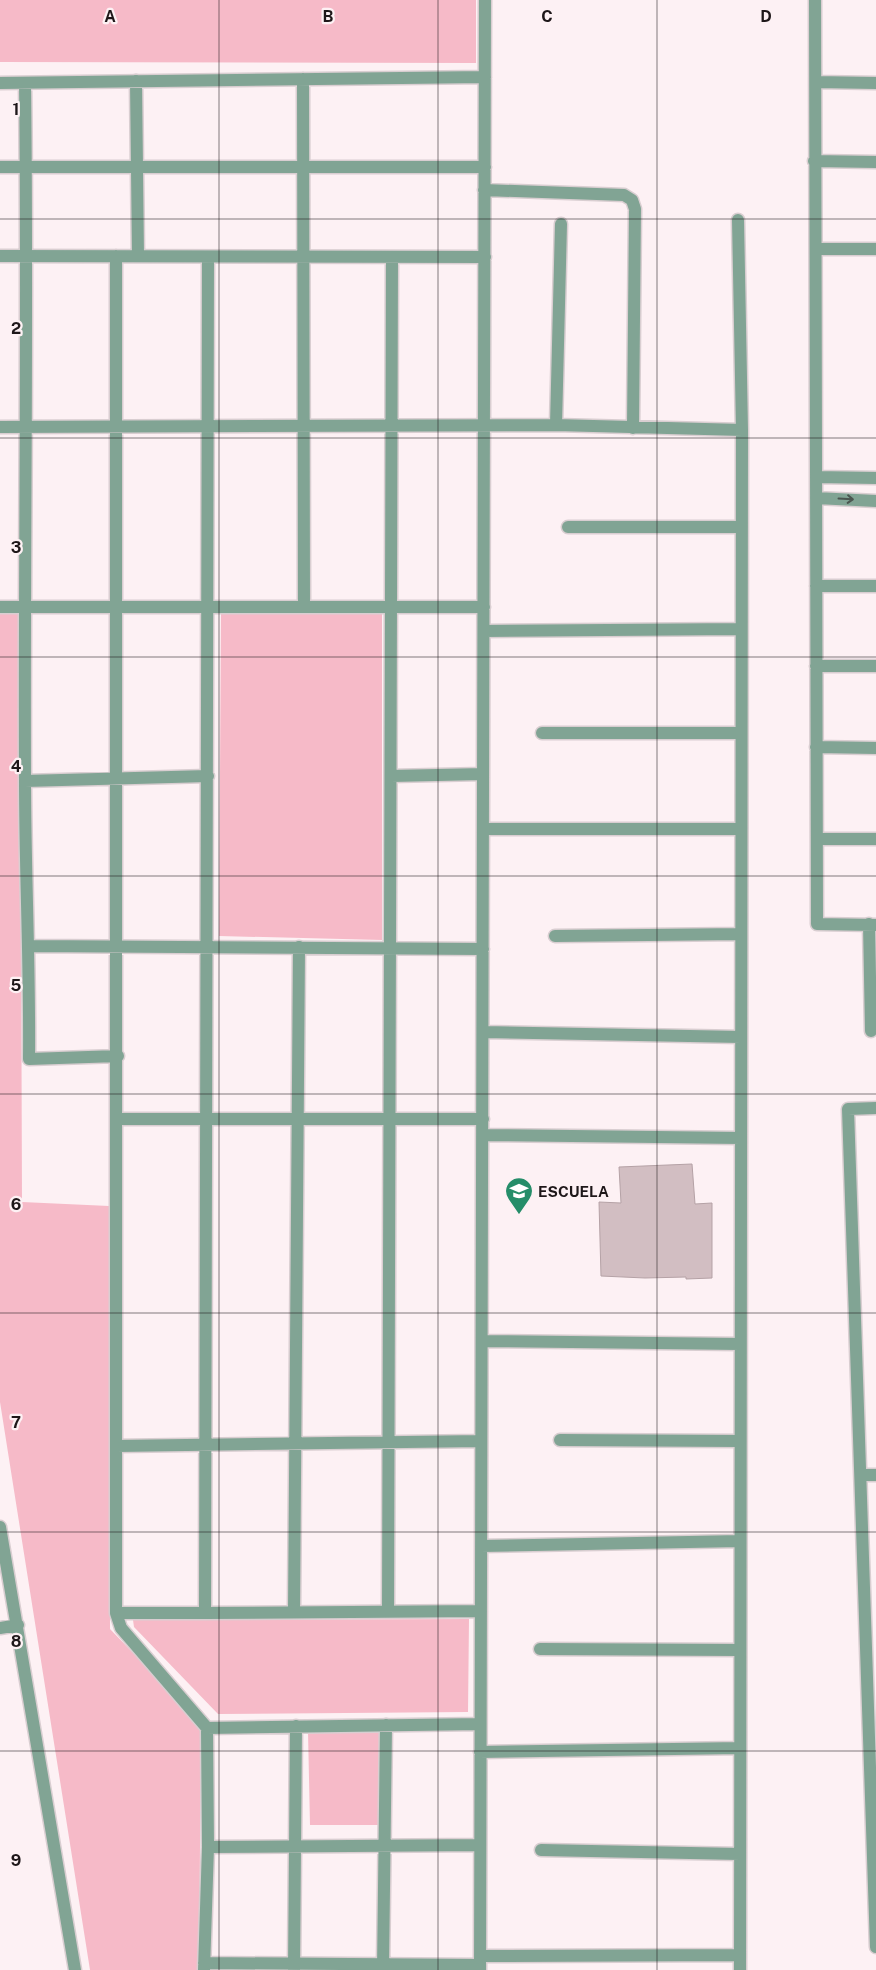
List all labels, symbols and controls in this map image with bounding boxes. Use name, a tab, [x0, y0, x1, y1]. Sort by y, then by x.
text: A	[104, 7, 116, 26]
text: B	[323, 7, 334, 26]
text: C	[541, 7, 553, 26]
text: D	[760, 7, 772, 26]
text: 1	[13, 100, 19, 119]
text: 2	[11, 319, 21, 338]
one-way arrow	[838, 495, 854, 504]
text: 3	[11, 538, 21, 557]
text: 4	[11, 757, 22, 776]
text: 5	[11, 976, 22, 995]
school or university icon: ESCUELA	[504, 1176, 534, 1215]
place label: ESCUELA	[538, 1183, 609, 1200]
text: 6	[11, 1195, 21, 1214]
text: 7	[11, 1413, 21, 1432]
text: 8	[11, 1632, 22, 1651]
text: 9	[11, 1851, 21, 1870]

